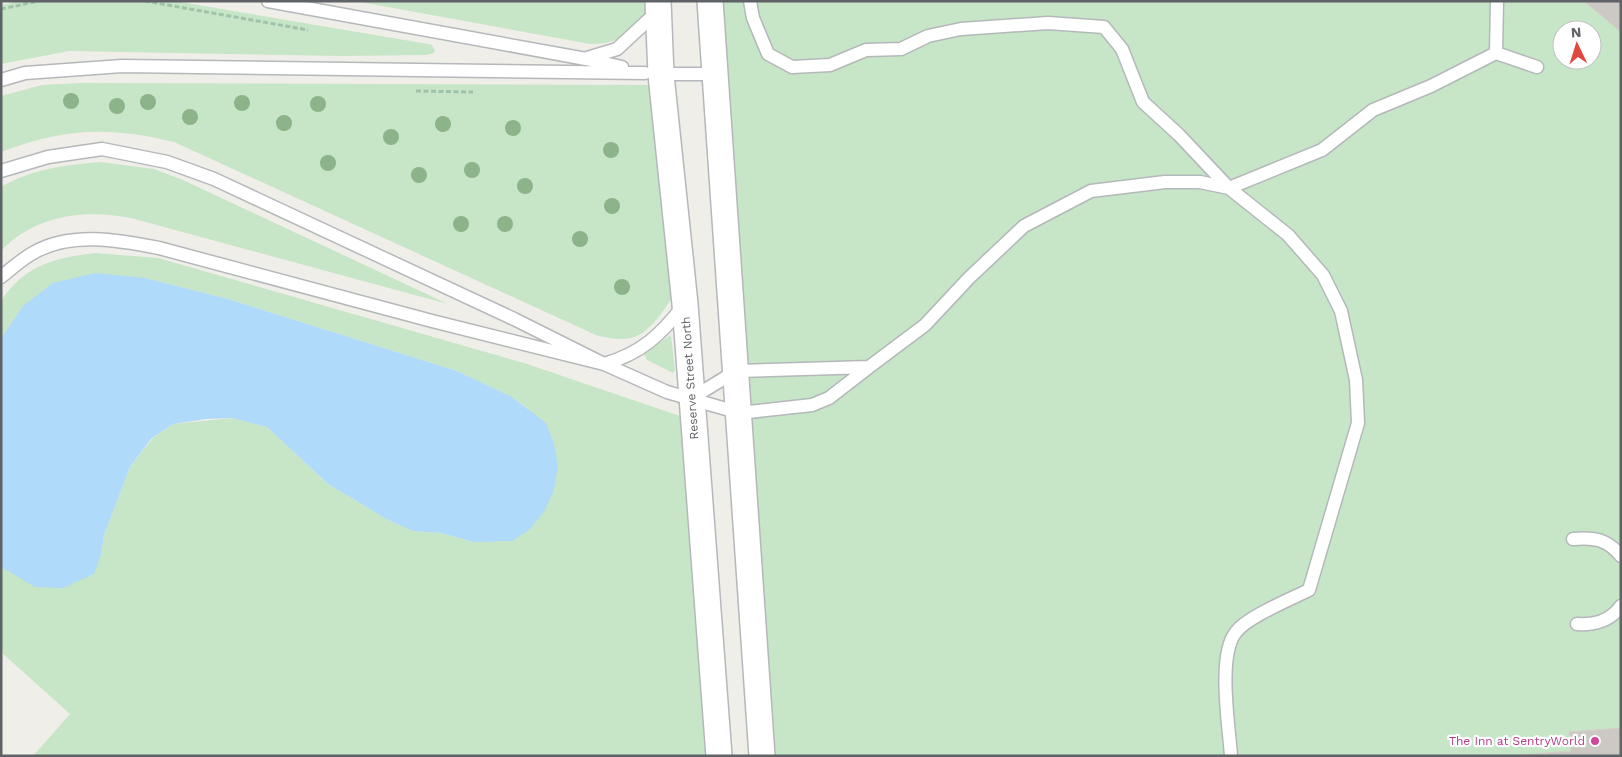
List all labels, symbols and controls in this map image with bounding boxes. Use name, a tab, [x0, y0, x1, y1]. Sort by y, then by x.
north arrow	[1552, 20, 1602, 70]
text: N	[1570, 24, 1582, 40]
street label: Reserve Street North	[679, 316, 701, 440]
place label: The Inn at SentryWorld	[1449, 734, 1585, 748]
marker: The Inn at SentryWorld	[1589, 735, 1601, 747]

